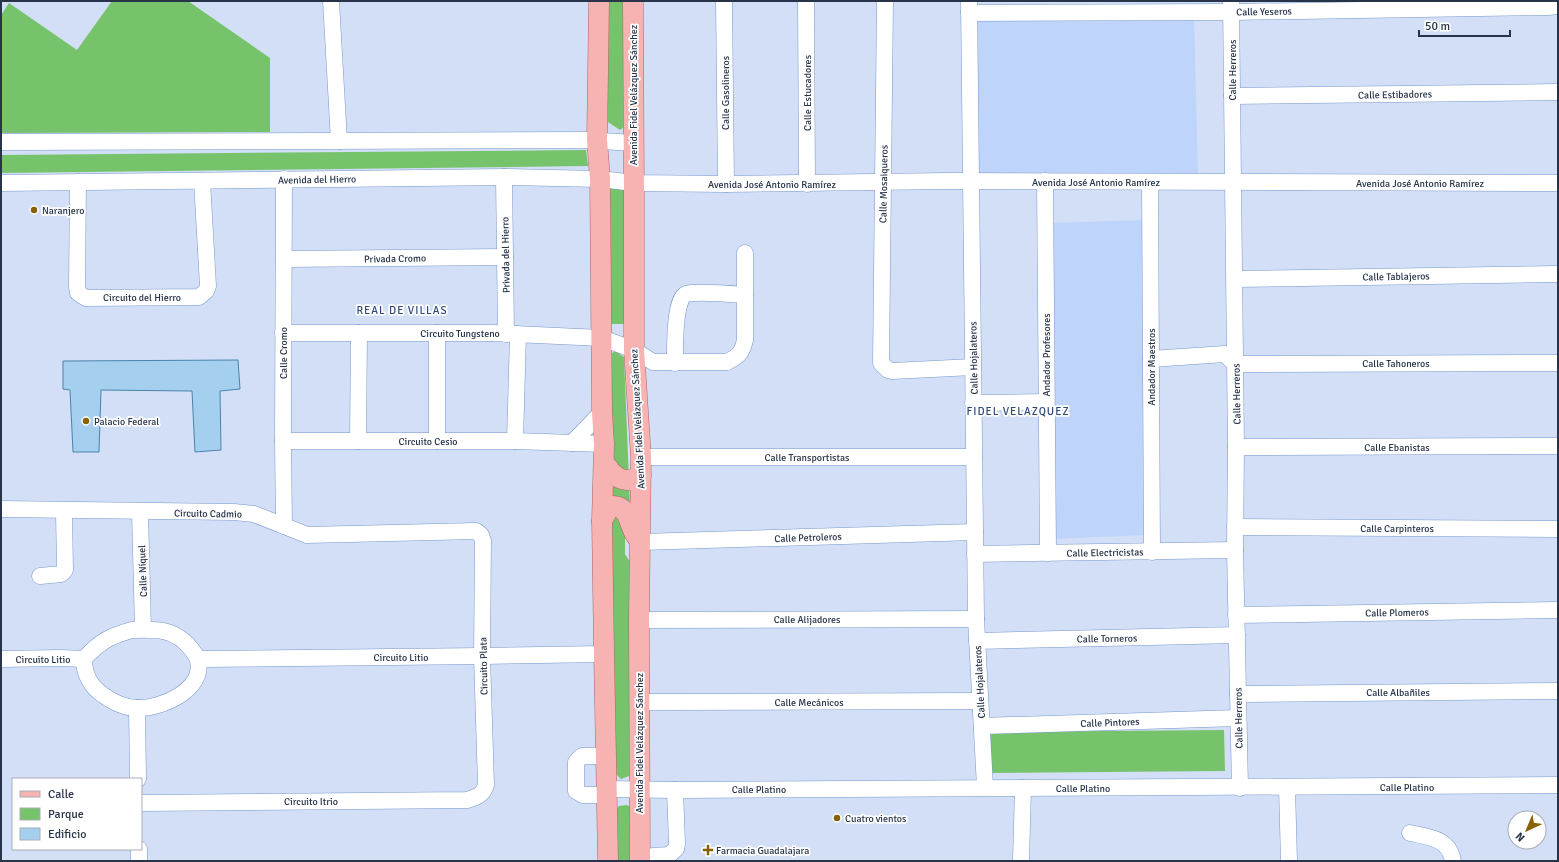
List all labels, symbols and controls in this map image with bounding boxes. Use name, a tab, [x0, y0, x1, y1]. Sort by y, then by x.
street label: Calle Yeseros	[1236, 6, 1293, 18]
scale bar	[1419, 12, 1510, 38]
text: 50 m	[1425, 19, 1450, 34]
street label: Avenida Fidel Velázquez Sánchez	[628, 24, 640, 165]
street label: Calle Herreros	[1227, 39, 1239, 100]
street label: Calle Estucadores	[802, 54, 814, 131]
street label: Calle Gasolineros	[720, 55, 732, 130]
street label: Calle Estibadores	[1358, 88, 1433, 102]
street label: Calle Mosaiqueros	[877, 144, 891, 223]
street label: Avenida del Hierro	[278, 173, 356, 187]
street label: Avenida José Antonio Ramírez	[1032, 177, 1160, 189]
street label: Avenida José Antonio Ramírez	[1356, 178, 1484, 190]
street label: Avenida José Antonio Ramírez	[708, 179, 836, 191]
marker: Naranjero	[29, 205, 39, 215]
place label: Naranjero	[42, 205, 84, 217]
street label: Privada del Hierro	[499, 217, 513, 293]
street label: Privada Cromo	[364, 252, 426, 266]
street label: Calle Tablajeros	[1362, 270, 1430, 284]
street label: Circuito del Hierro	[103, 292, 181, 304]
district label: REAL DE VILLAS	[356, 304, 448, 317]
street label: Andador Profesores	[1041, 313, 1053, 397]
street label: Calle Hojalateros	[967, 321, 981, 395]
street label: Calle Cromo	[278, 327, 290, 379]
street label: Circuito Tungsteno	[420, 328, 500, 340]
street label: Andador Maestros	[1146, 328, 1158, 406]
street label: Avenida Fidel Velázquez Sánchez	[628, 348, 648, 489]
street label: Calle Tahoneros	[1362, 358, 1430, 370]
street label: Calle Herreros	[1230, 363, 1244, 425]
district label: FIDEL VELAZQUEZ	[966, 405, 1070, 418]
marker: Palacio Federal	[81, 416, 91, 426]
place label: Palacio Federal	[94, 416, 159, 428]
street label: Circuito Cesio	[398, 436, 458, 448]
street label: Calle Ebanistas	[1364, 442, 1430, 454]
street label: Calle Transportistas	[765, 452, 850, 464]
street label: Circuito Cadmio	[174, 507, 242, 521]
street label: Calle Carpinteros	[1360, 523, 1434, 535]
street label: Calle Petroleros	[774, 531, 843, 545]
street label: Calle Níquel	[136, 545, 150, 597]
street label: Calle Electricistas	[1066, 546, 1144, 560]
street label: Calle Plomeros	[1365, 606, 1430, 620]
street label: Calle Alijadores	[774, 614, 841, 626]
street label: Calle Torneros	[1077, 632, 1138, 646]
street label: Circuito Plata	[477, 637, 491, 695]
street label: Calle Hojalateros	[972, 645, 988, 719]
street label: Circuito Litio	[373, 652, 429, 664]
street label: Circuito Litio	[15, 654, 71, 666]
street label: Avenida Fidel Velázquez Sánchez	[634, 672, 646, 813]
street label: Calle Herreros	[1232, 687, 1246, 749]
street label: Calle Albañiles	[1366, 687, 1430, 699]
street label: Calle Mecánicos	[774, 697, 844, 709]
street label: Calle Pintores	[1080, 716, 1140, 730]
legend	[12, 778, 142, 850]
street label: Calle Platino	[1380, 782, 1434, 794]
street label: Calle Platino	[1056, 783, 1110, 795]
street label: Calle Platino	[732, 784, 786, 796]
text: Calle	[48, 787, 74, 802]
street label: Circuito Itrio	[284, 796, 338, 808]
text: Parque	[48, 807, 84, 822]
north arrow	[1507, 810, 1547, 850]
marker: Cuatro vientos	[832, 813, 842, 823]
place label: Cuatro vientos	[845, 813, 907, 825]
text: Edificio	[48, 827, 86, 842]
text: N	[1513, 829, 1528, 844]
marker: Farmacia Guadalajara	[703, 845, 713, 855]
place label: Farmacia Guadalajara	[716, 845, 809, 857]

